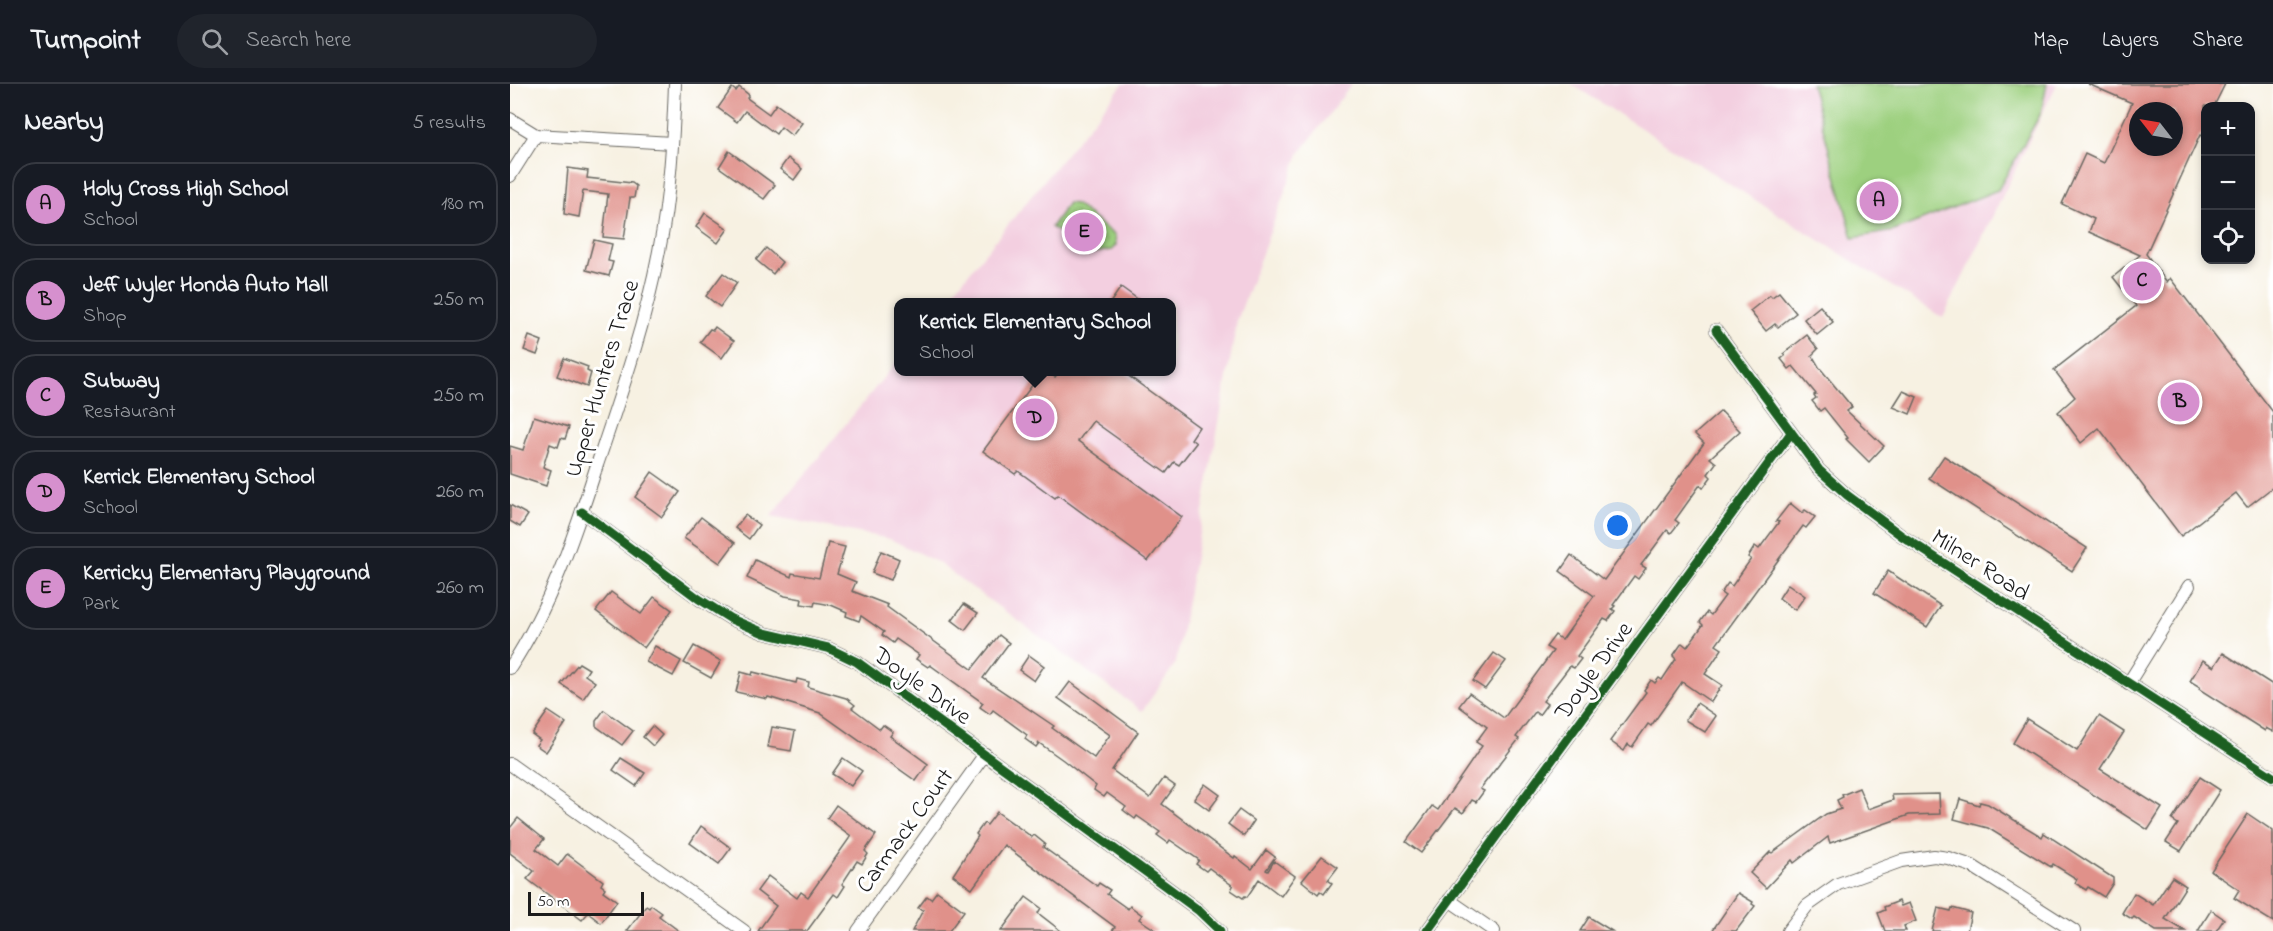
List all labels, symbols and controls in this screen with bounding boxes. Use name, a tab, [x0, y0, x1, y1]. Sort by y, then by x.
search box	[177, 14, 597, 68]
text: Turnpoint	[30, 21, 141, 62]
icon: search	[198, 25, 231, 58]
text: Search here	[246, 25, 351, 57]
text: Map	[2033, 26, 2069, 56]
text: Layers	[2102, 26, 2159, 56]
text: Share	[2192, 26, 2243, 56]
north arrow	[2129, 102, 2183, 156]
map controls	[2201, 102, 2255, 264]
button: +	[2201, 102, 2255, 156]
text: Nearby	[24, 104, 103, 142]
text: 5 results	[413, 109, 486, 138]
button: −	[2201, 156, 2255, 210]
text: Holy Cross High School	[83, 174, 288, 206]
pin: A	[1860, 178, 1898, 224]
text: A	[39, 190, 52, 219]
text: 180 m	[441, 190, 484, 219]
text: School	[83, 206, 138, 235]
pin: E	[1064, 210, 1104, 254]
button: locate	[2201, 210, 2255, 264]
pin: C	[2122, 258, 2162, 304]
text: Jeff Wyler Honda Auto Mall	[83, 270, 328, 302]
street label: Upper Hunters Trace	[557, 275, 650, 482]
text: B	[39, 286, 52, 315]
text: 250 m	[433, 286, 484, 315]
popup	[894, 298, 1176, 376]
text: Shop	[83, 302, 127, 331]
text: Kerrick Elementary School	[919, 307, 1151, 339]
text: School	[919, 339, 974, 368]
text: Subway	[83, 366, 160, 398]
pin: B	[2160, 380, 2200, 424]
text: C	[40, 382, 51, 411]
text: 250 m	[433, 382, 484, 411]
pin: D	[1016, 396, 1054, 440]
text: Restaurant	[83, 398, 176, 427]
text: Kerrick Elementary School	[83, 462, 315, 494]
text: D	[38, 478, 53, 507]
text: 260 m	[436, 478, 484, 507]
text: School	[83, 494, 138, 523]
your location	[1603, 511, 1632, 540]
street label: Milner Road	[1923, 521, 2036, 611]
text: Kerricky Elementary Playground	[83, 558, 370, 590]
text: E	[39, 574, 52, 603]
text: 260 m	[436, 574, 484, 603]
text: Park	[83, 590, 119, 619]
street label: Doyle Drive	[1547, 615, 1644, 729]
street label: Doyle Drive	[864, 639, 978, 736]
street label: Carmack Court	[849, 762, 963, 901]
scale bar	[528, 889, 644, 916]
text: 50 m	[537, 890, 569, 914]

